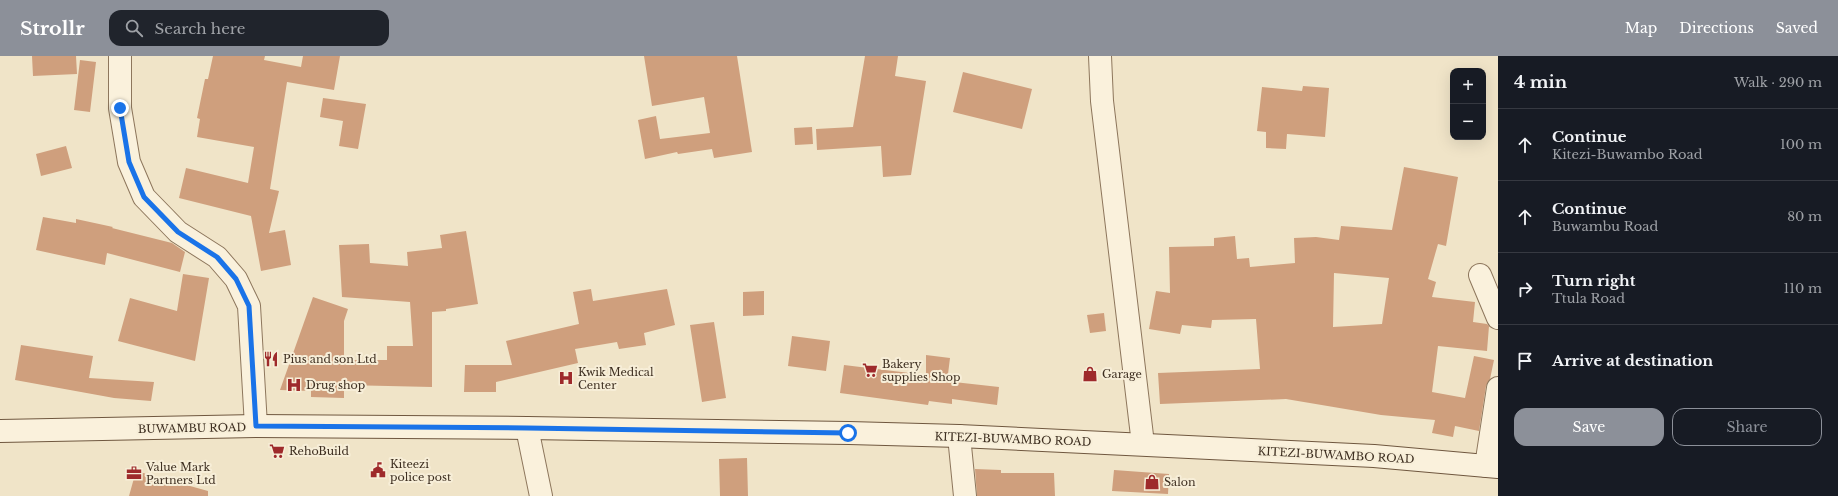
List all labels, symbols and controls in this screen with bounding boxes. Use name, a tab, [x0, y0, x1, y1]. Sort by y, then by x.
search box	[109, 10, 389, 46]
text: Strollr	[20, 17, 85, 40]
icon: search	[123, 17, 145, 39]
text: Search here	[155, 19, 245, 38]
text: Map	[1625, 19, 1657, 37]
text: Directions	[1679, 19, 1754, 37]
text: Saved	[1776, 19, 1818, 37]
map controls	[1450, 68, 1486, 140]
button: +	[1450, 68, 1486, 104]
text: 4 min	[1514, 72, 1567, 93]
text: Walk · 290 m	[1734, 74, 1822, 91]
route end	[111, 99, 129, 117]
button: −	[1450, 104, 1486, 140]
text: Continue	[1552, 127, 1627, 146]
icon: ahead	[1514, 134, 1536, 156]
text: 100 m	[1780, 136, 1822, 153]
text: Kitezi-Buwambo Road	[1552, 146, 1703, 163]
text: Continue	[1552, 199, 1627, 218]
icon: ahead	[1514, 206, 1536, 228]
text: 80 m	[1787, 208, 1822, 225]
text: Buwambu Road	[1552, 218, 1658, 235]
text: Turn right	[1552, 271, 1635, 290]
icon: right	[1514, 278, 1536, 300]
text: 110 m	[1783, 280, 1822, 297]
text: Ttula Road	[1552, 290, 1625, 307]
restaurant icon: Pius and son Ltd	[262, 350, 280, 368]
icon: arrive	[1514, 350, 1536, 372]
text: Arrive at destination	[1552, 351, 1713, 370]
place label: Pius and son Ltd	[283, 352, 377, 366]
place label: Bakery supplies Shop	[882, 357, 960, 384]
supermarket icon: Bakery supplies Shop	[861, 361, 879, 379]
place label: Kwik Medical Center	[578, 365, 654, 392]
shop icon: Garage	[1081, 365, 1099, 383]
place label: Garage	[1102, 367, 1142, 381]
hospital icon: Kwik Medical Center	[557, 369, 575, 387]
hospital icon: Drug shop	[285, 376, 303, 394]
place label: Drug shop	[306, 378, 365, 392]
button: Save	[1514, 408, 1664, 446]
button: Share	[1672, 408, 1822, 446]
street label: BUWAMBU ROAD	[138, 420, 246, 436]
route start	[839, 424, 857, 442]
street label: KITEZI-BUWAMBO ROAD	[934, 429, 1092, 449]
supermarket icon: RehoBuild	[268, 442, 286, 460]
place label: RehoBuild	[289, 444, 349, 458]
street label: KITEZI-BUWAMBO ROAD	[1257, 444, 1415, 466]
place label: Kiteezi police post	[390, 457, 452, 484]
place label: Value Mark Partners Ltd	[145, 460, 216, 487]
public building icon: Kiteezi police post	[369, 461, 387, 479]
office icon: Value Mark Partners Ltd	[125, 464, 143, 482]
shop icon: Salon	[1143, 473, 1161, 491]
place label: Salon	[1164, 475, 1196, 489]

